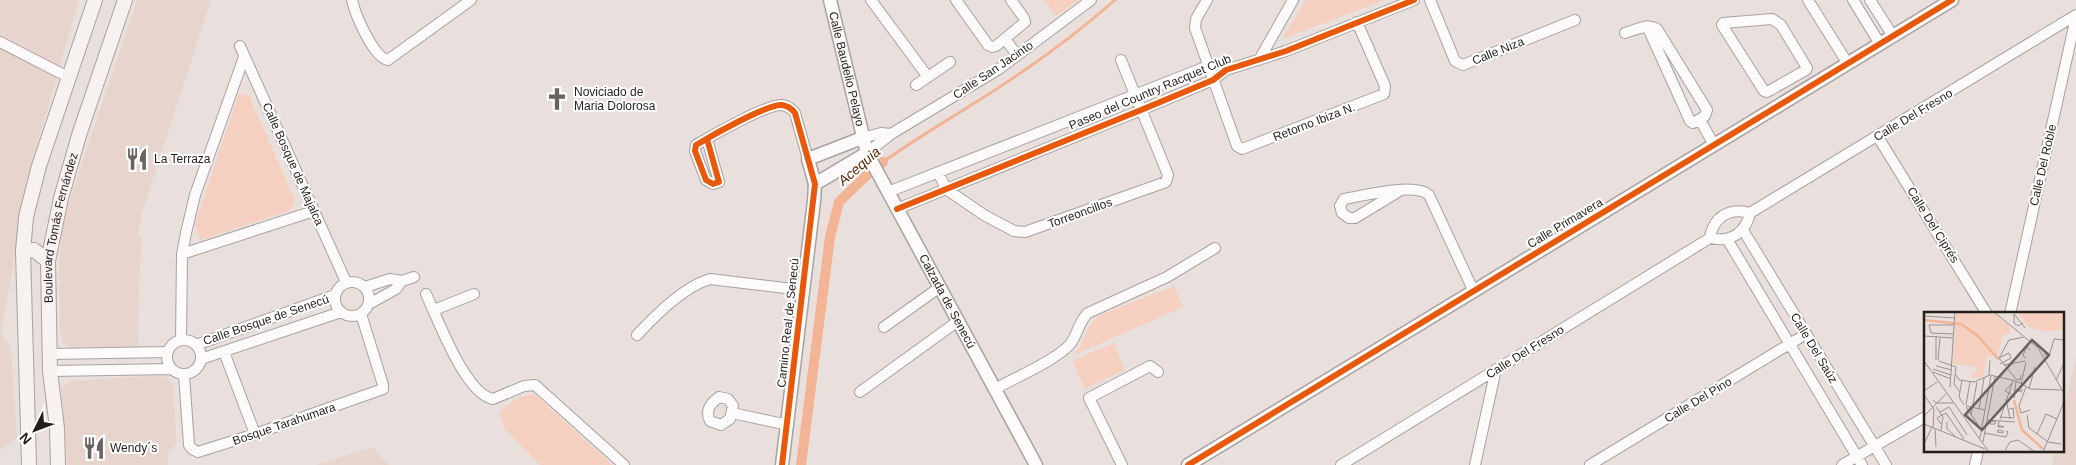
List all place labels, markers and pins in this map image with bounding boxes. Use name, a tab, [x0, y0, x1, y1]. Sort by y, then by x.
place label: Noviciado de Maria Dolorosa	[574, 85, 656, 113]
church icon: Noviciado de Maria Dolorosa	[544, 86, 570, 112]
restaurant icon: La Terraza	[124, 146, 150, 172]
place label: La Terraza	[154, 152, 211, 166]
restaurant icon: Wendy´s	[81, 435, 107, 461]
place label: Wendy´s	[110, 441, 157, 455]

